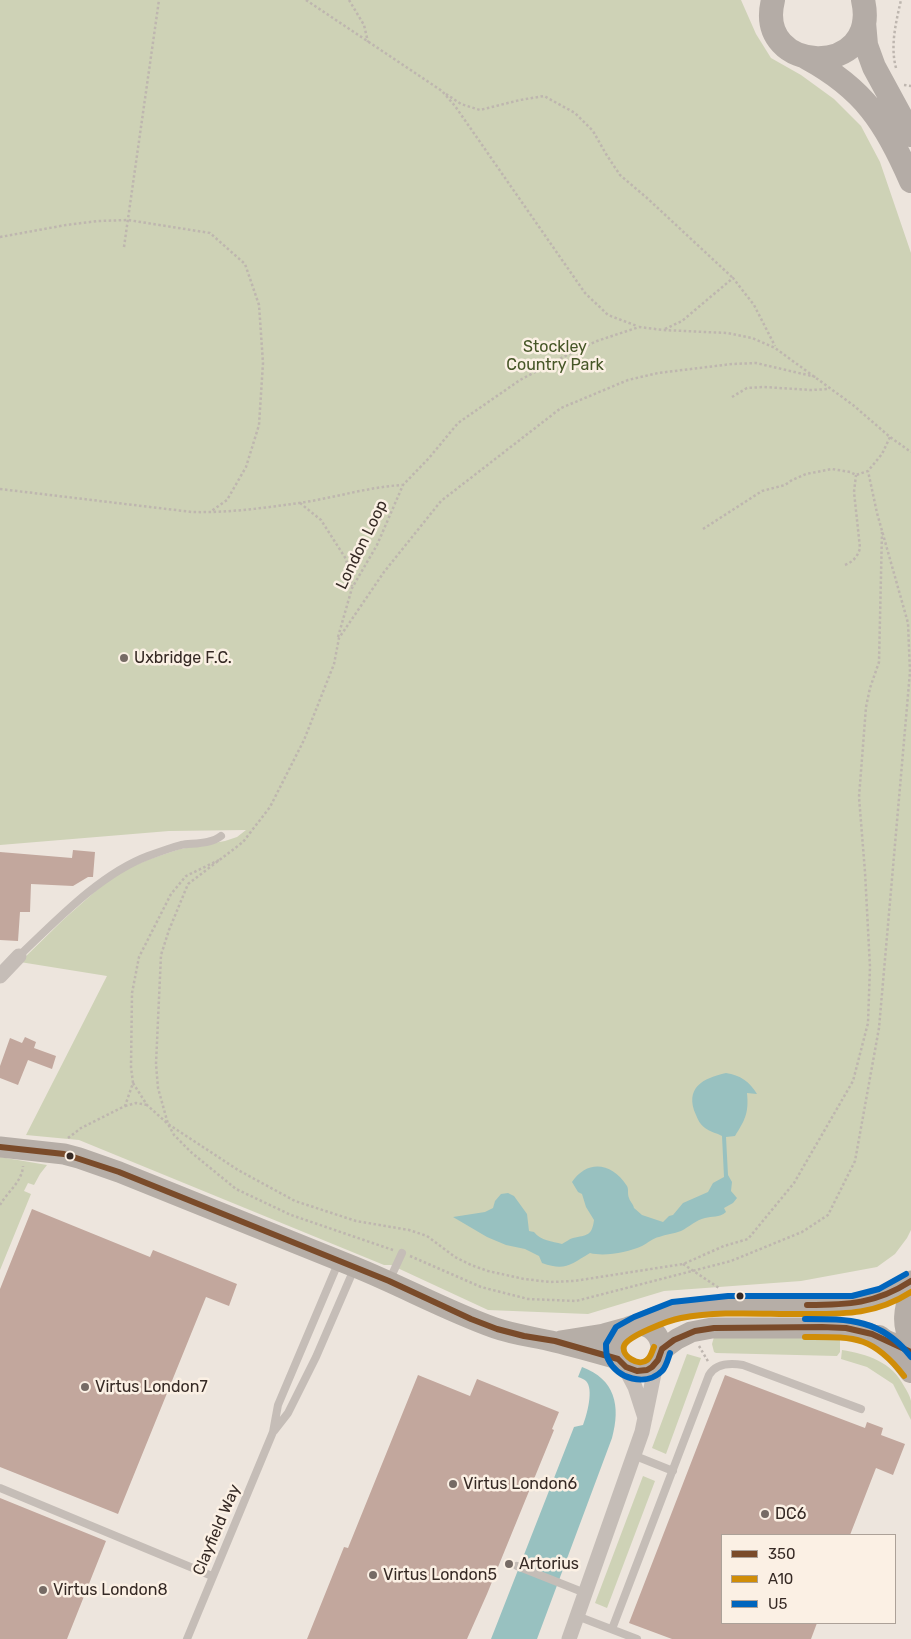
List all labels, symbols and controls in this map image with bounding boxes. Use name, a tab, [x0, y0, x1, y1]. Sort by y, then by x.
park label: Stockley Country Park	[506, 337, 604, 375]
street label: London Loop	[332, 497, 392, 593]
place label: Uxbridge F.C.	[134, 648, 232, 668]
marker: Uxbridge F.C.	[118, 652, 130, 664]
unlabelled marker	[65, 1151, 75, 1161]
unlabelled marker	[735, 1291, 745, 1301]
place label: Virtus London7	[95, 1377, 208, 1397]
marker: Virtus London7	[79, 1381, 91, 1393]
place label: Virtus London6	[463, 1474, 577, 1494]
marker: Virtus London6	[447, 1478, 459, 1490]
street label: Clayfield Way	[189, 1482, 245, 1578]
place label: DC6	[775, 1504, 806, 1524]
marker: DC6	[759, 1508, 771, 1520]
legend	[721, 1534, 896, 1624]
text: 350	[768, 1545, 795, 1563]
place label: Artorius	[519, 1554, 579, 1574]
marker: Artorius	[503, 1558, 515, 1570]
place label: Virtus London5	[383, 1565, 497, 1585]
marker: Virtus London5	[367, 1569, 379, 1581]
text: A10	[768, 1570, 793, 1588]
place label: Virtus London8	[53, 1580, 168, 1600]
marker: Virtus London8	[37, 1584, 49, 1596]
text: U5	[768, 1595, 787, 1613]

